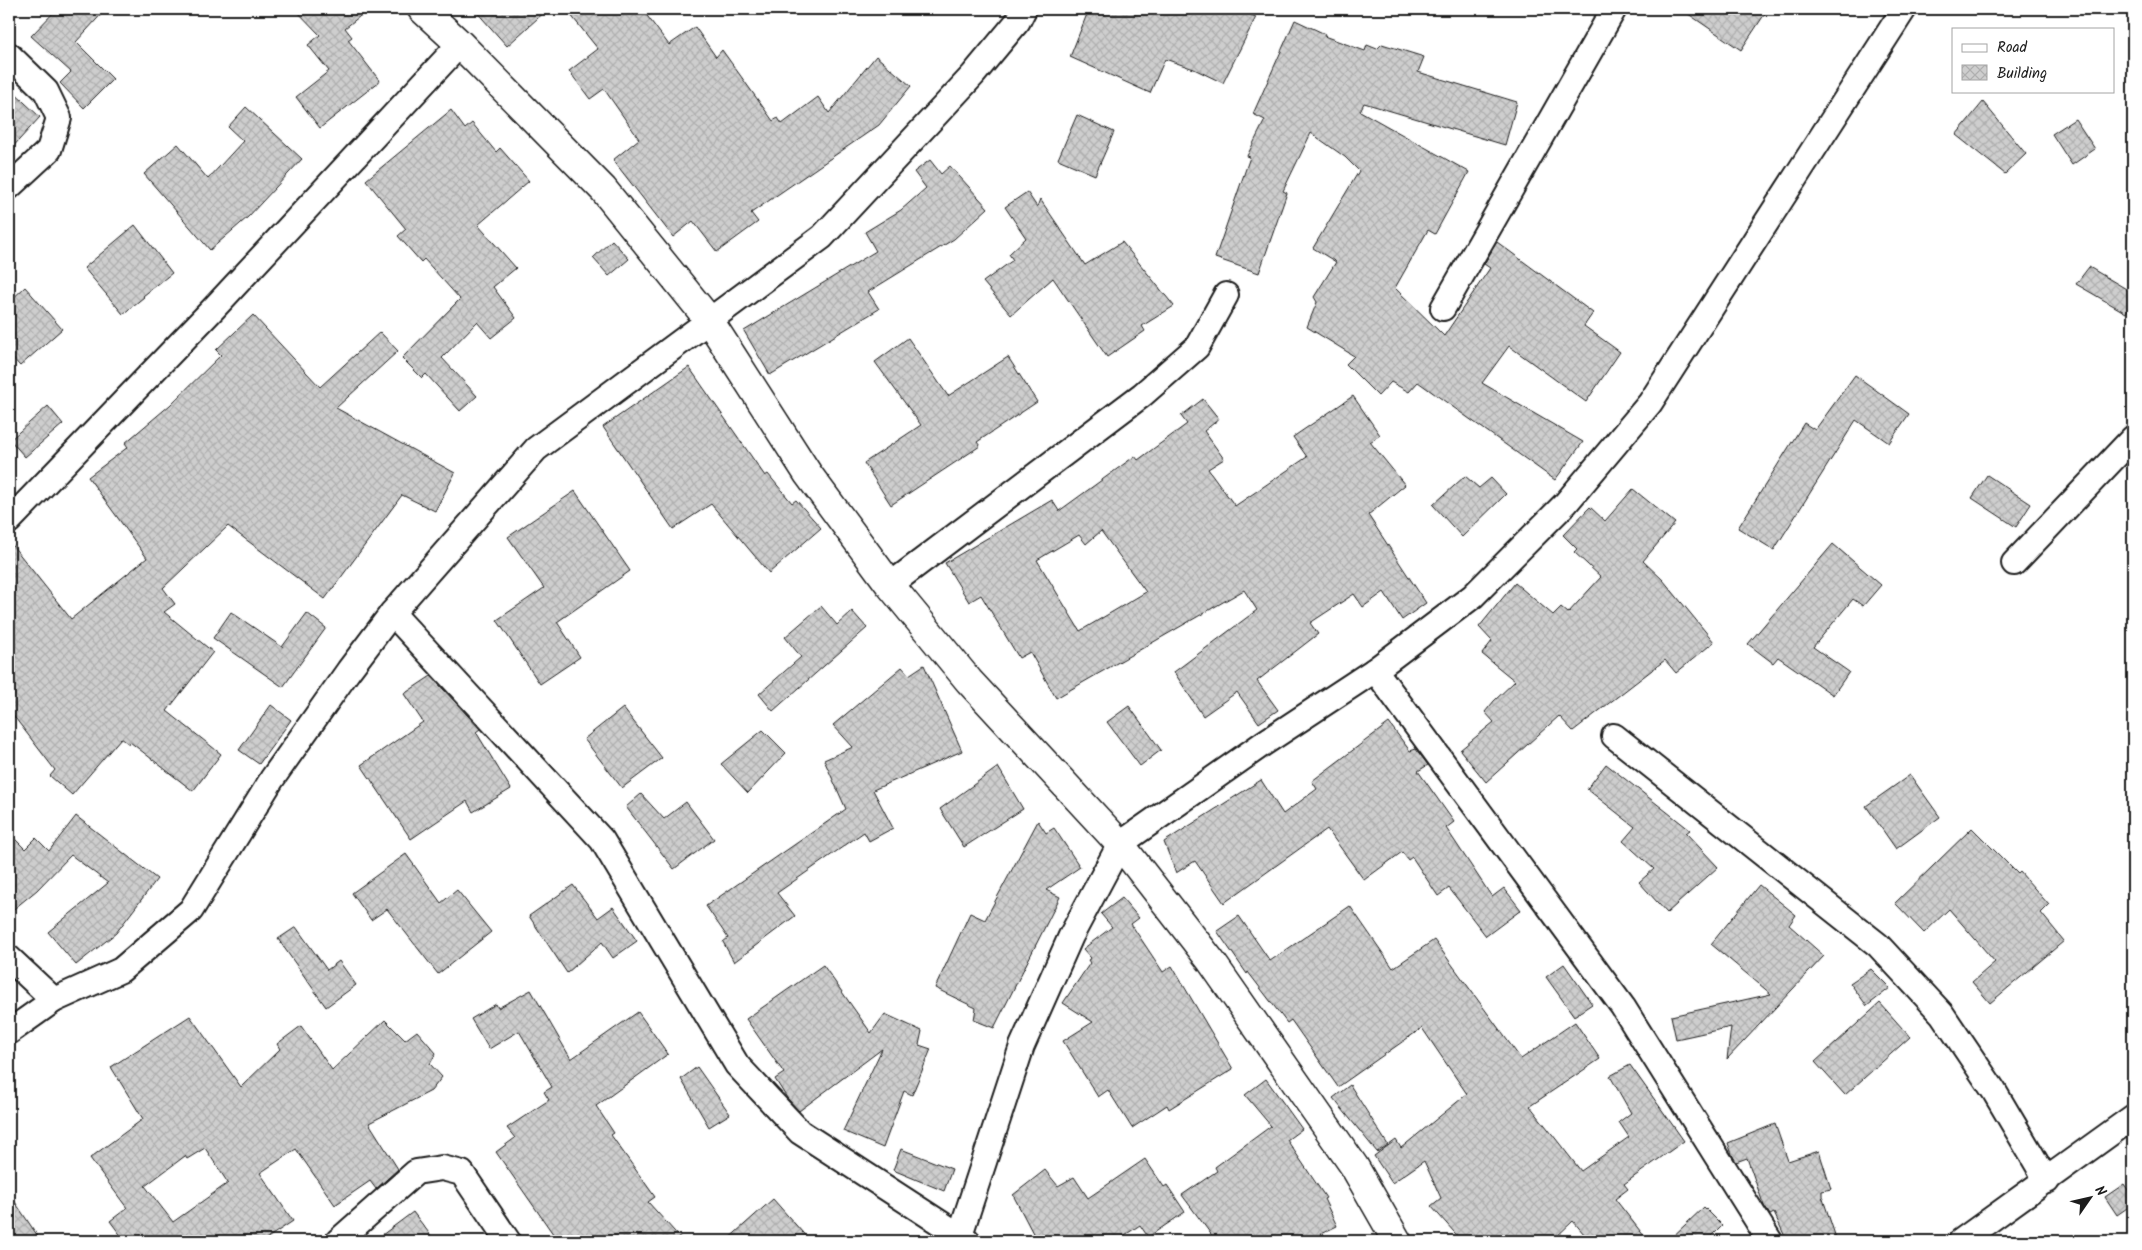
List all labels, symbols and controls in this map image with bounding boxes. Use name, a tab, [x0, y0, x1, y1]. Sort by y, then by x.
legend	[1952, 28, 2114, 92]
text: Road	[1997, 36, 2028, 60]
text: Building	[1997, 62, 2047, 86]
north arrow	[2064, 1172, 2114, 1222]
text: N	[2088, 1181, 2112, 1201]

